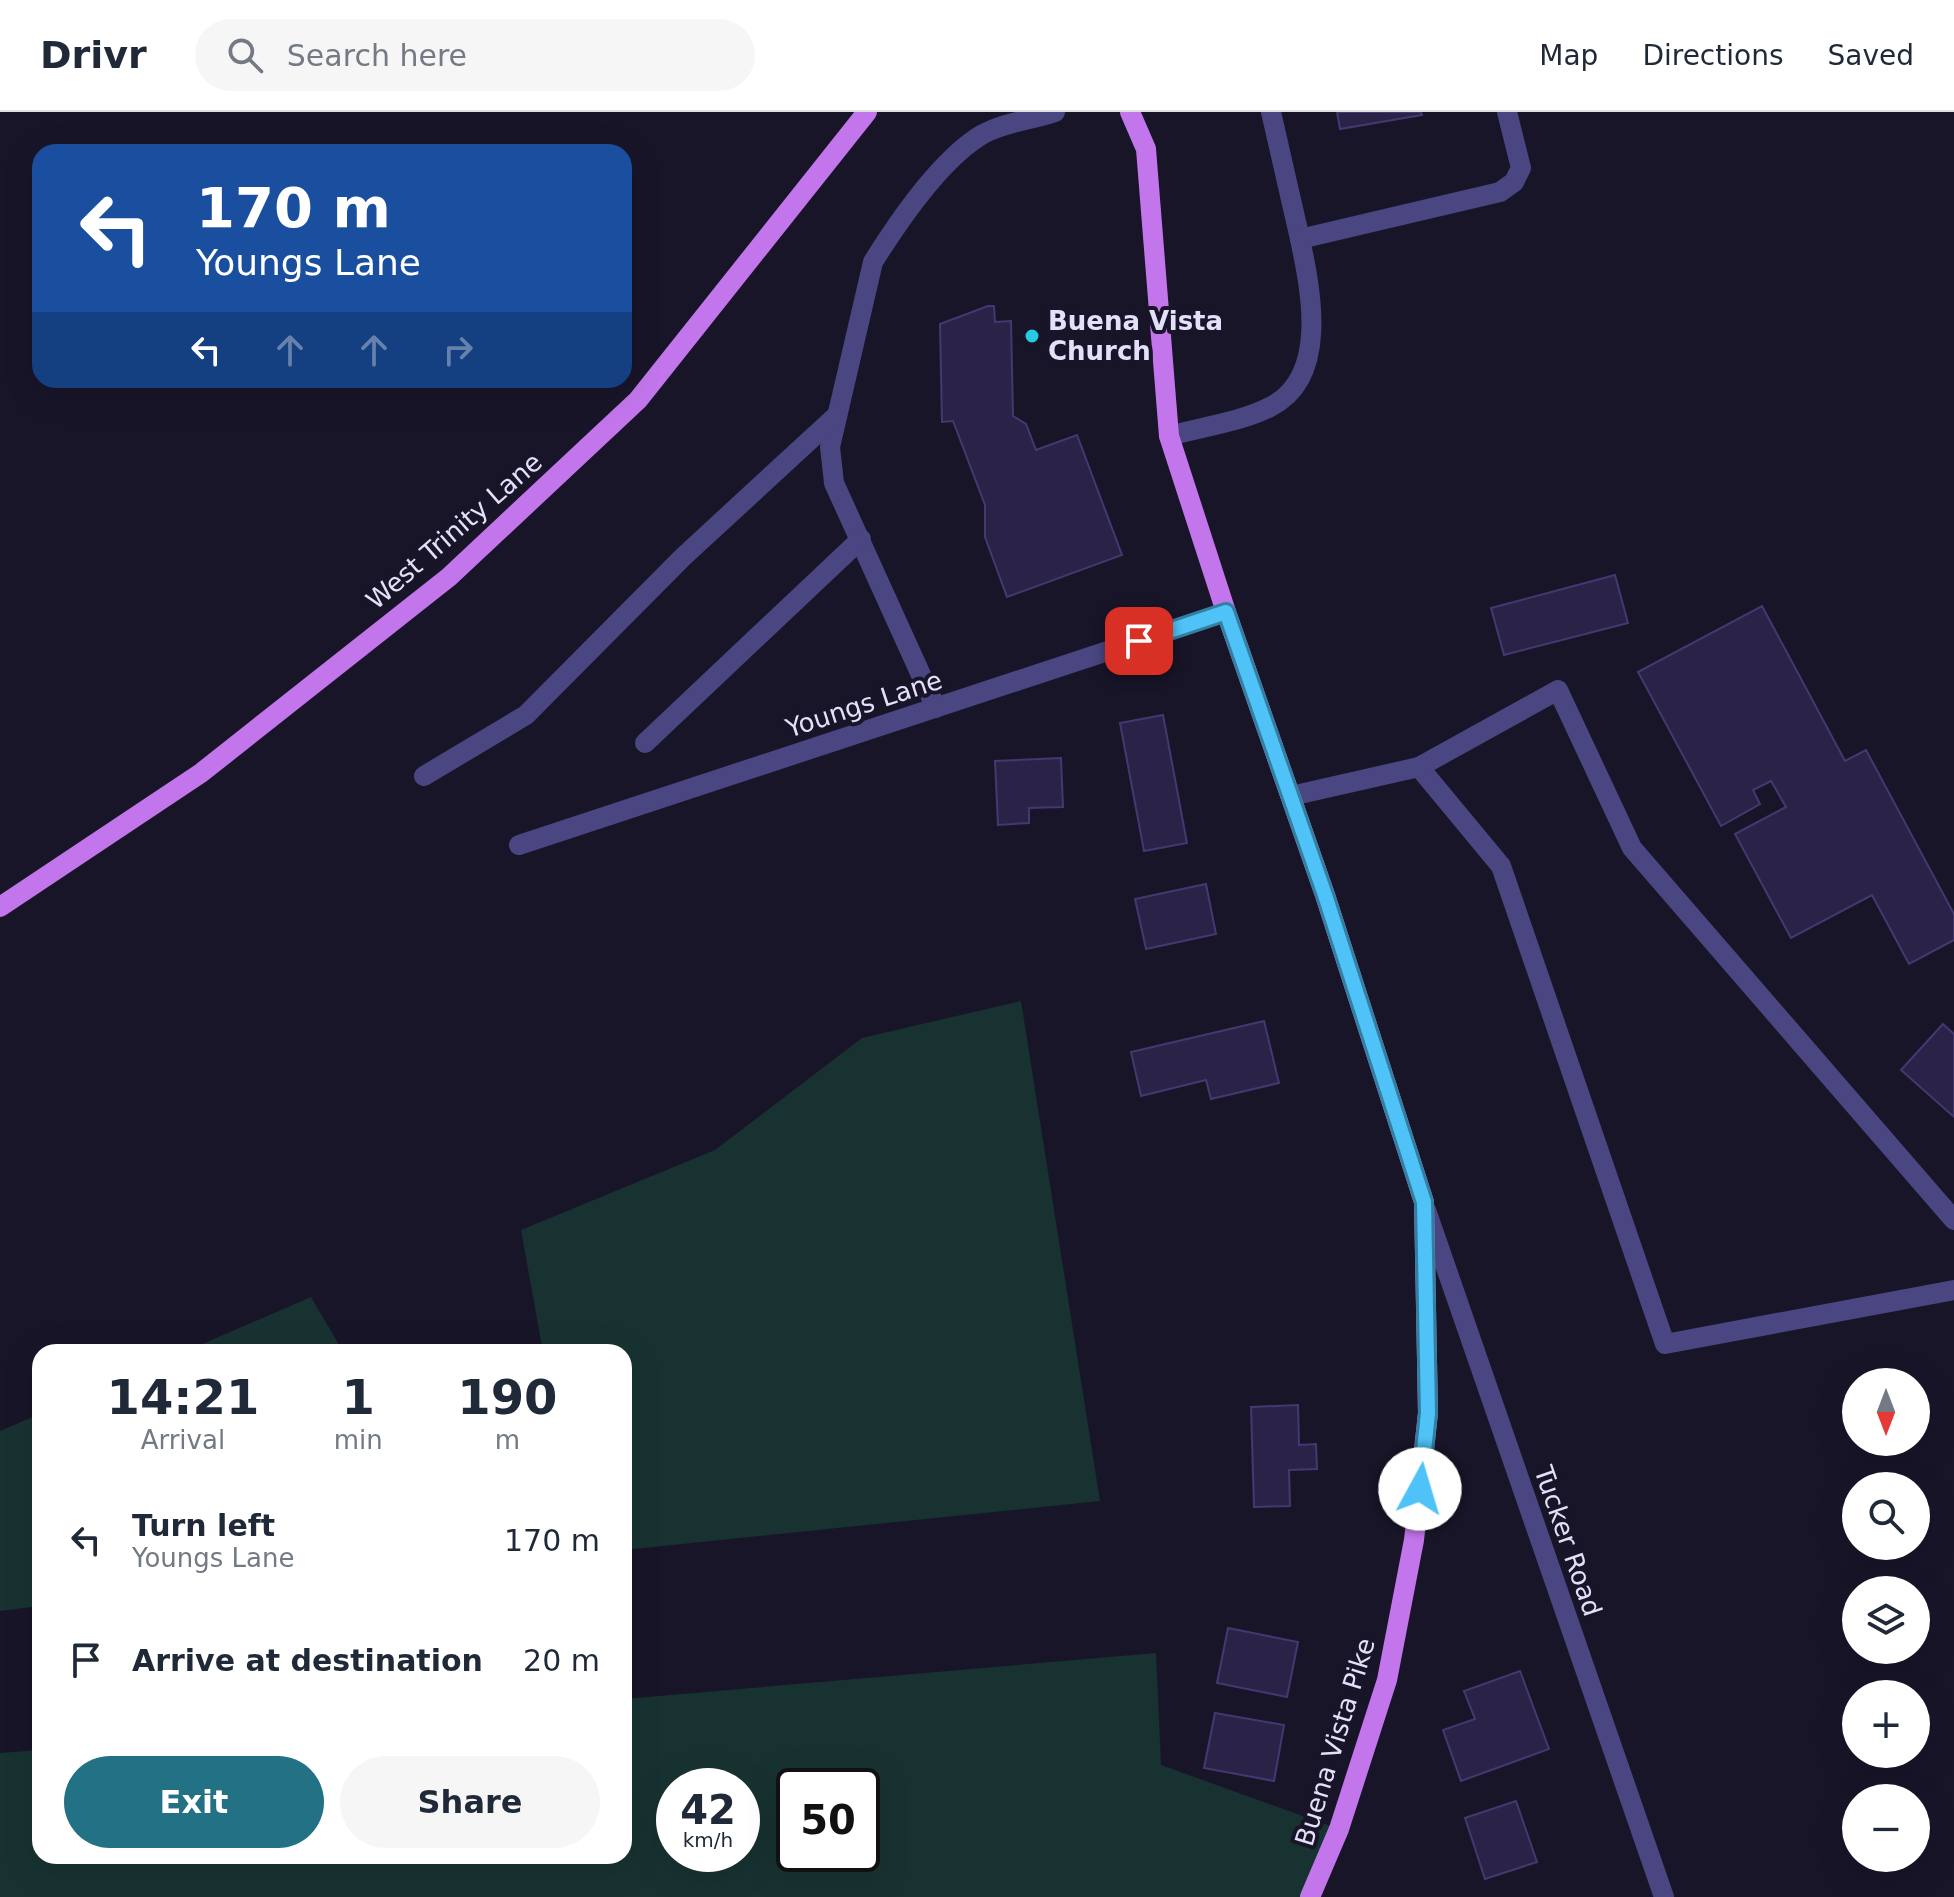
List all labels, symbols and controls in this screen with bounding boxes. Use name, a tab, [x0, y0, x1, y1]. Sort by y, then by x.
search box	[195, 19, 755, 91]
text: Drivr	[40, 33, 147, 77]
icon: search	[223, 33, 267, 77]
text: Search here	[287, 38, 467, 73]
text: Map	[1539, 39, 1598, 72]
text: Directions	[1642, 39, 1783, 72]
text: Saved	[1827, 39, 1914, 72]
text: 170 m	[196, 175, 391, 240]
icon: left	[64, 176, 168, 280]
text: Youngs Lane	[196, 242, 421, 283]
place label: Buena Vista Church	[1048, 306, 1223, 366]
marker: Buena Vista Church	[1023, 327, 1041, 345]
icon: left	[184, 328, 228, 372]
icon: ahead	[268, 328, 312, 372]
icon: ahead	[352, 328, 396, 372]
icon: right	[436, 328, 480, 372]
street label: West Trinity Lane	[360, 447, 548, 615]
pin	[1105, 607, 1173, 675]
icon: arrive	[1117, 619, 1161, 663]
street label: Youngs Lane	[781, 665, 946, 744]
north arrow	[1842, 1368, 1930, 1456]
map controls	[1842, 1368, 1930, 1872]
text: 14:21	[106, 1369, 259, 1425]
text: 1	[342, 1369, 375, 1425]
text: 190	[457, 1369, 557, 1425]
text: Arrival	[141, 1425, 225, 1455]
text: min	[334, 1425, 383, 1455]
text: m	[495, 1425, 520, 1455]
position arrow	[1378, 1447, 1462, 1531]
street label: Tucker Road	[1528, 1461, 1608, 1620]
button: search	[1842, 1472, 1930, 1560]
text: Turn left	[132, 1508, 275, 1543]
icon: left	[64, 1518, 108, 1562]
text: 170 m	[504, 1523, 600, 1558]
text: Youngs Lane	[132, 1543, 295, 1573]
button: layers	[1842, 1576, 1930, 1664]
street label: Buena Vista Pike	[1289, 1634, 1381, 1850]
icon: arrive	[64, 1638, 108, 1682]
text: Arrive at destination	[132, 1643, 483, 1678]
text: 20 m	[523, 1643, 600, 1678]
button: +	[1842, 1680, 1930, 1768]
button: Exit	[64, 1756, 324, 1848]
button: Share	[340, 1756, 600, 1848]
speed limit sign: 50	[776, 1768, 880, 1872]
button: −	[1842, 1784, 1930, 1872]
text: 42	[680, 1787, 736, 1833]
text: km/h	[683, 1828, 733, 1852]

